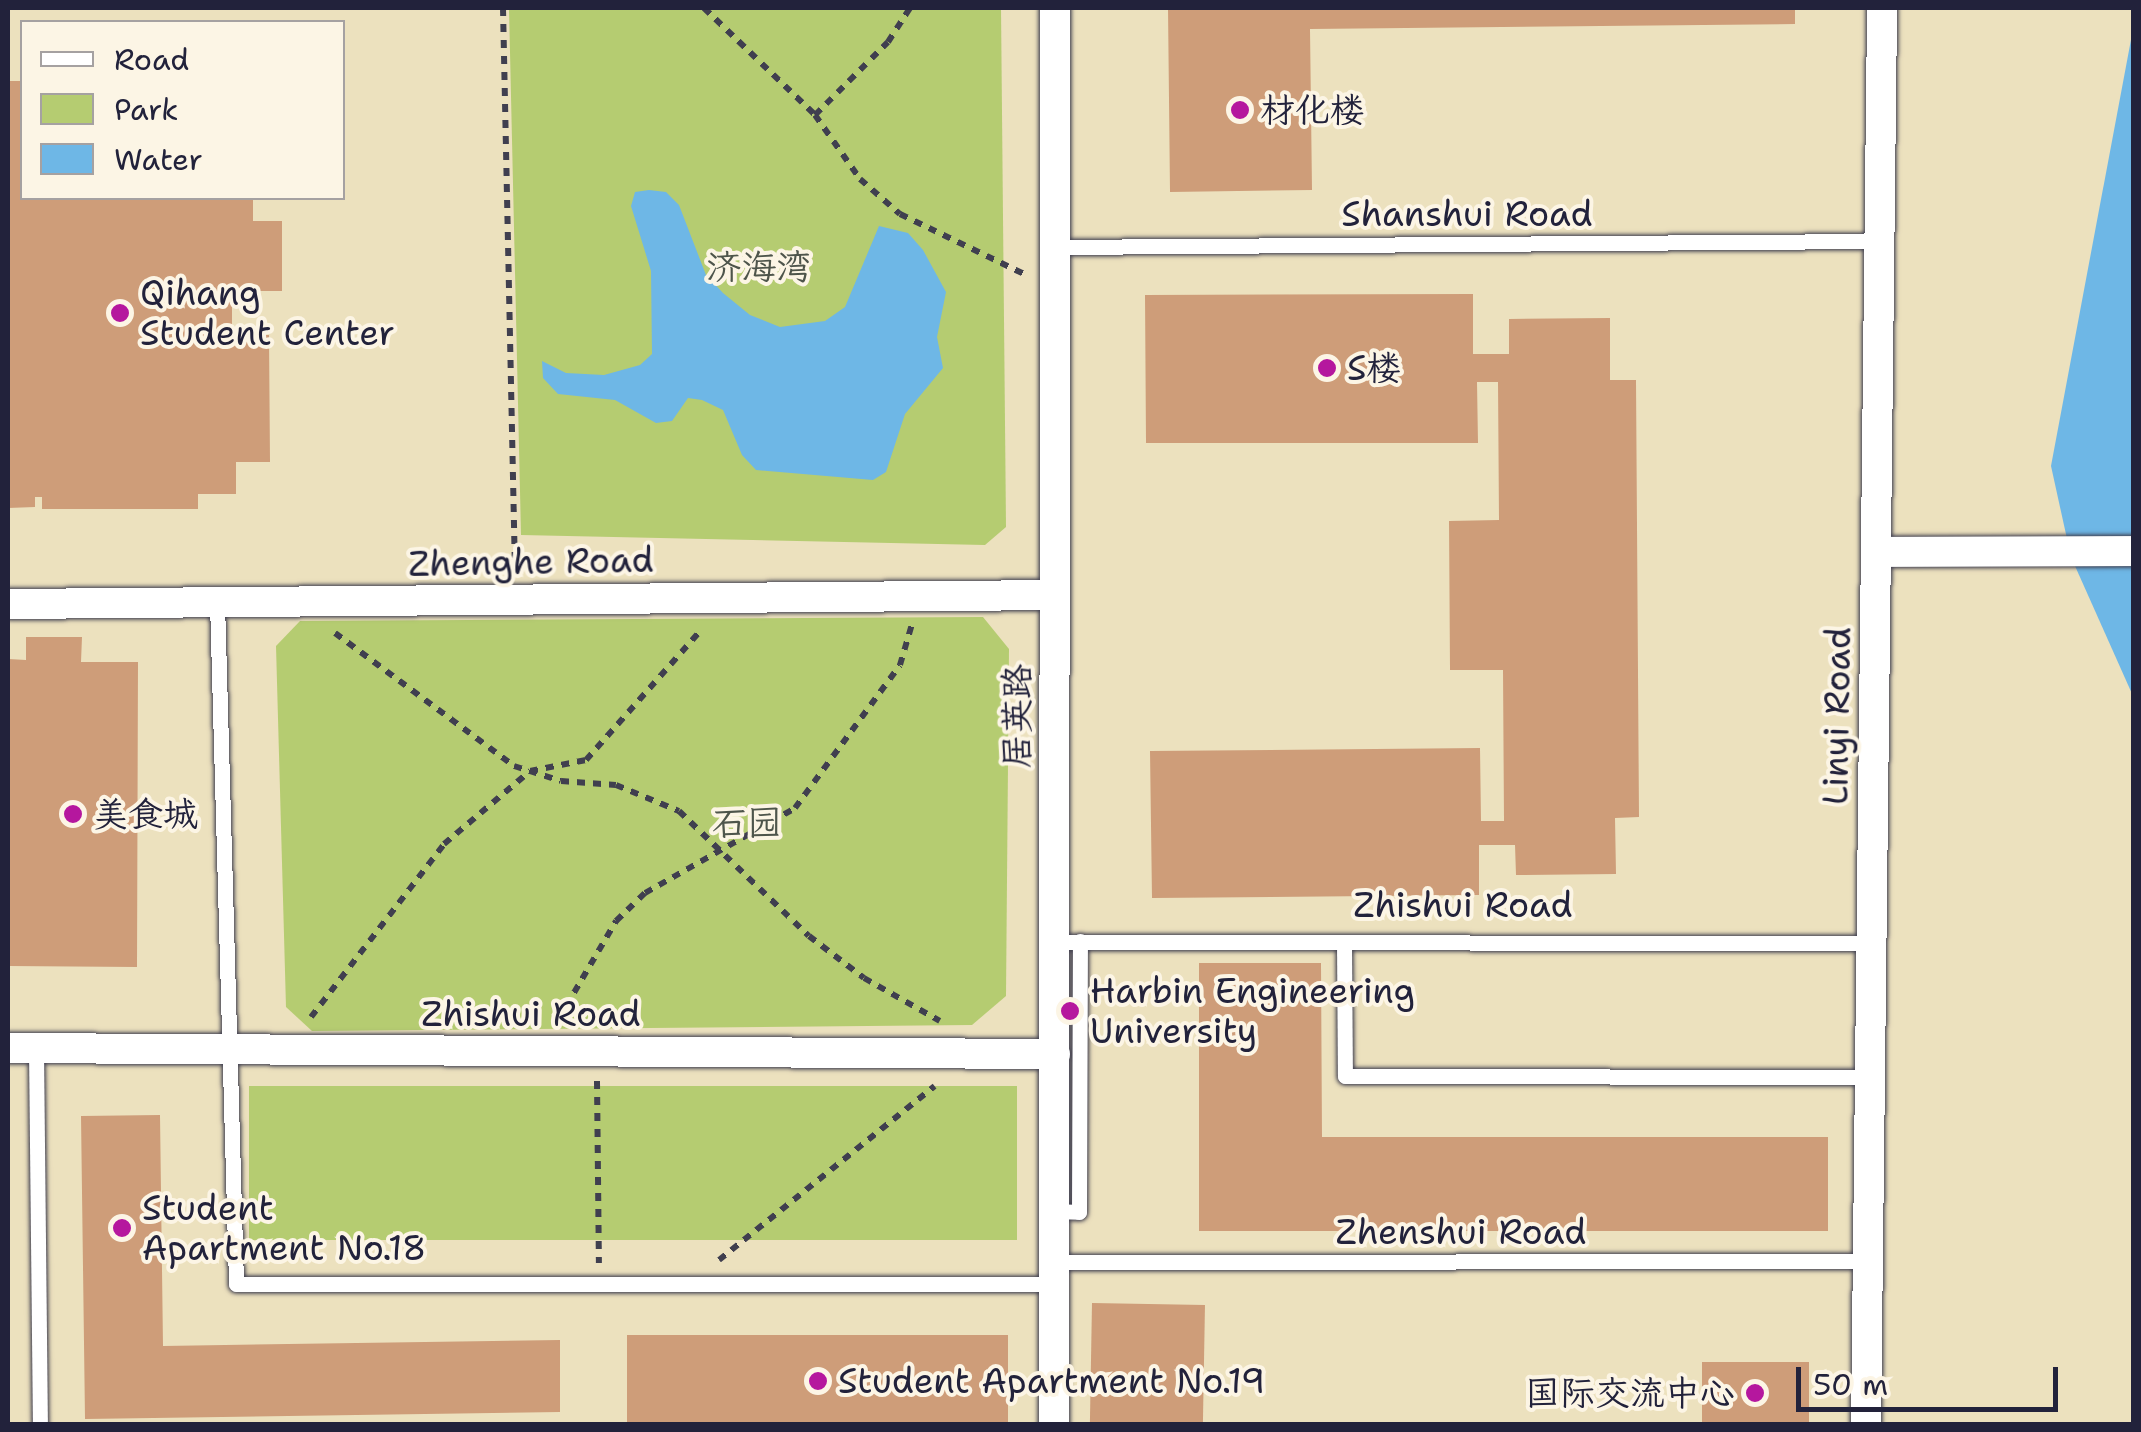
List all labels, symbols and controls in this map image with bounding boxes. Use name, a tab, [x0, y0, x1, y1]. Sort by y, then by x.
legend	[20, 20, 345, 200]
text: Road	[114, 39, 189, 80]
text: Park	[114, 89, 178, 130]
place label: 材化楼	[1260, 89, 1365, 131]
marker: 材化楼	[1229, 99, 1251, 121]
text: Water	[114, 139, 203, 180]
street label: Shanshui Road	[1341, 193, 1593, 235]
park label: 济海湾	[707, 246, 811, 288]
place label: Qihang Student Center	[140, 272, 395, 354]
marker: Qihang Student Center	[109, 302, 131, 324]
place label: S楼	[1347, 347, 1401, 389]
marker: S楼	[1316, 357, 1338, 379]
street label: Zhenghe Road	[408, 539, 654, 585]
street label: Linyi Road	[1814, 627, 1860, 805]
street label: 居英路	[996, 664, 1038, 768]
place label: 美食城	[93, 793, 198, 835]
park label: 石园	[712, 802, 782, 844]
marker: 美食城	[62, 803, 84, 825]
street label: Zhishui Road	[1353, 884, 1573, 926]
place label: Harbin Engineering University	[1090, 970, 1415, 1052]
street label: Zhishui Road	[421, 993, 641, 1035]
marker: Harbin Engineering University	[1059, 1000, 1081, 1022]
place label: Student Apartment No.18	[142, 1187, 427, 1269]
street label: Zhenshui Road	[1336, 1211, 1586, 1253]
marker: Student Apartment No.18	[111, 1217, 133, 1239]
scale bar	[1801, 1347, 2064, 1409]
place label: Student Apartment No.19	[838, 1360, 1265, 1402]
text: 50 m	[1813, 1364, 1888, 1405]
marker: Student Apartment No.19	[807, 1370, 829, 1392]
place label: 国际交流中心	[1525, 1372, 1735, 1414]
marker: 国际交流中心	[1744, 1382, 1766, 1404]

